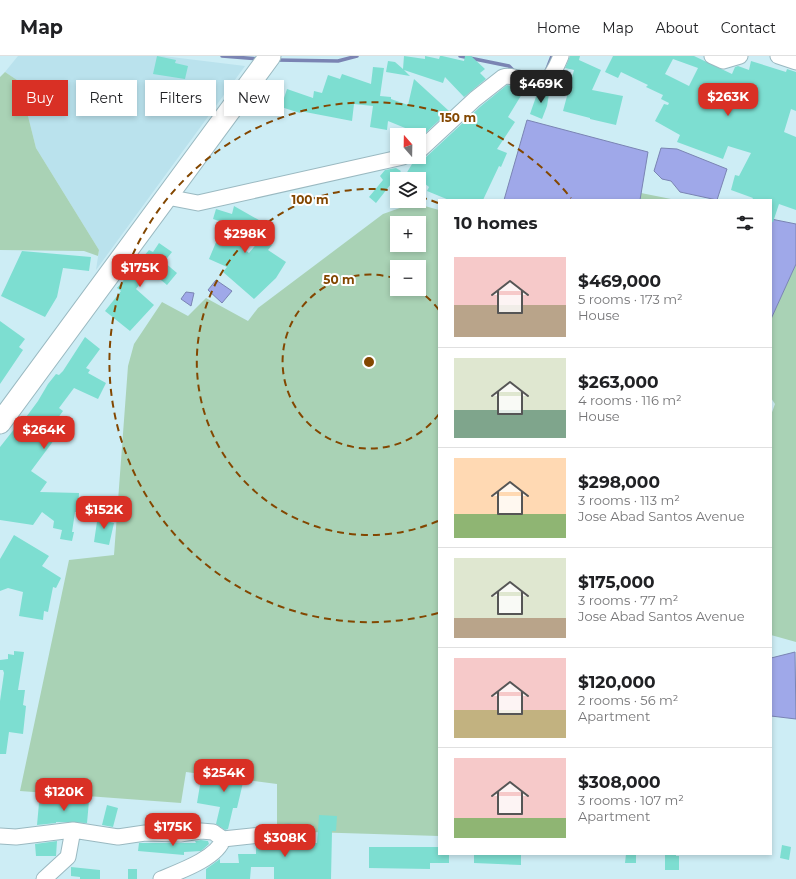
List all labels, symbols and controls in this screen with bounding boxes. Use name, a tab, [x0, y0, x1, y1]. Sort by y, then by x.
text: Map	[20, 16, 63, 39]
text: Home	[537, 19, 580, 37]
text: Map	[602, 19, 633, 37]
text: About	[655, 19, 699, 37]
text: Contact	[721, 19, 776, 37]
pin: $469K	[513, 70, 569, 104]
text: $469K	[519, 75, 563, 91]
chip: Buy	[12, 80, 68, 116]
chip: Rent	[76, 80, 137, 116]
chip: Filters	[145, 80, 216, 116]
chip: New	[224, 80, 284, 116]
pin: $263K	[700, 83, 756, 117]
text: $263K	[707, 88, 749, 104]
text: 150 m	[440, 110, 476, 125]
north arrow	[390, 128, 426, 164]
map controls	[390, 128, 426, 296]
button: layers	[390, 172, 426, 208]
text: 100 m	[292, 192, 328, 207]
icon: filters	[734, 212, 756, 234]
text: 10 homes	[454, 213, 538, 233]
button: +	[390, 216, 426, 252]
pin: $298K	[217, 220, 273, 254]
text: $298K	[224, 225, 266, 241]
pin: $175K	[112, 254, 168, 288]
text: $175K	[121, 259, 159, 275]
button: −	[390, 260, 426, 296]
text: $469,000	[578, 271, 661, 291]
text: 50 m	[323, 272, 355, 287]
icon: home	[486, 273, 534, 321]
text: 5 rooms · 173 m²	[578, 291, 683, 307]
text: House	[578, 307, 620, 323]
centre of rings	[362, 355, 376, 369]
text: $263,000	[578, 372, 659, 392]
icon: home	[486, 374, 534, 422]
text: 4 rooms · 116 m²	[578, 392, 682, 408]
text: House	[578, 408, 620, 424]
pin: $264K	[16, 416, 72, 450]
text: $264K	[23, 421, 65, 437]
text: $298,000	[578, 472, 660, 492]
icon: home	[486, 474, 534, 522]
text: 3 rooms · 113 m²	[578, 492, 680, 508]
pin: $152K	[76, 496, 132, 530]
text: $152K	[85, 501, 123, 517]
text: Jose Abad Santos Avenue	[578, 508, 745, 524]
text: $175,000	[578, 572, 655, 592]
icon: home	[486, 574, 534, 622]
text: 3 rooms · 77 m²	[578, 592, 678, 608]
text: Jose Abad Santos Avenue	[578, 608, 745, 624]
text: $120,000	[578, 672, 656, 692]
icon: home	[486, 674, 534, 722]
text: 2 rooms · 56 m²	[578, 692, 678, 708]
text: Apartment	[578, 708, 650, 724]
pin: $254K	[196, 759, 252, 793]
text: $254K	[203, 764, 245, 780]
text: $308,000	[578, 772, 661, 792]
icon: home	[486, 774, 534, 822]
pin: $120K	[36, 778, 92, 812]
text: $120K	[44, 783, 84, 799]
text: 3 rooms · 107 m²	[578, 792, 684, 808]
text: Apartment	[578, 808, 650, 824]
pin: $175K	[145, 813, 201, 847]
text: $175K	[154, 818, 192, 834]
pin: $308K	[257, 824, 313, 858]
text: $308K	[264, 829, 306, 845]

